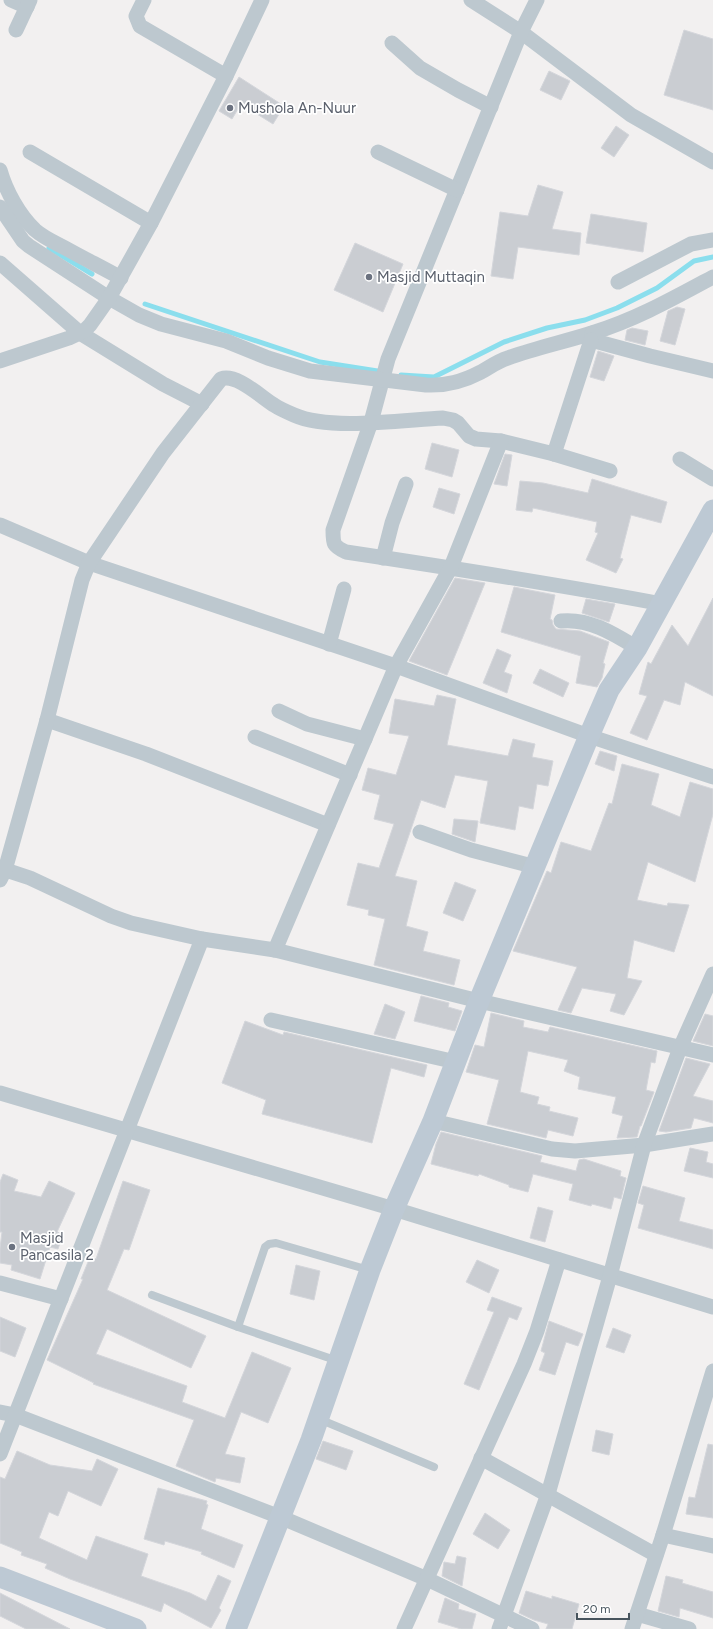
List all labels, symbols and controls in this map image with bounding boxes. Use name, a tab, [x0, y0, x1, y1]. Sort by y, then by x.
place label: Mushola An-Nuur	[238, 99, 356, 117]
marker: Mushola An-Nuur	[225, 103, 235, 113]
place label: Masjid Muttaqin	[377, 268, 485, 286]
marker: Masjid Muttaqin	[364, 272, 374, 282]
place label: Masjid Pancasila 2	[20, 1229, 94, 1264]
marker: Masjid Pancasila 2	[7, 1242, 17, 1252]
scale bar	[577, 1595, 629, 1621]
text: 20 m	[583, 1602, 611, 1616]

